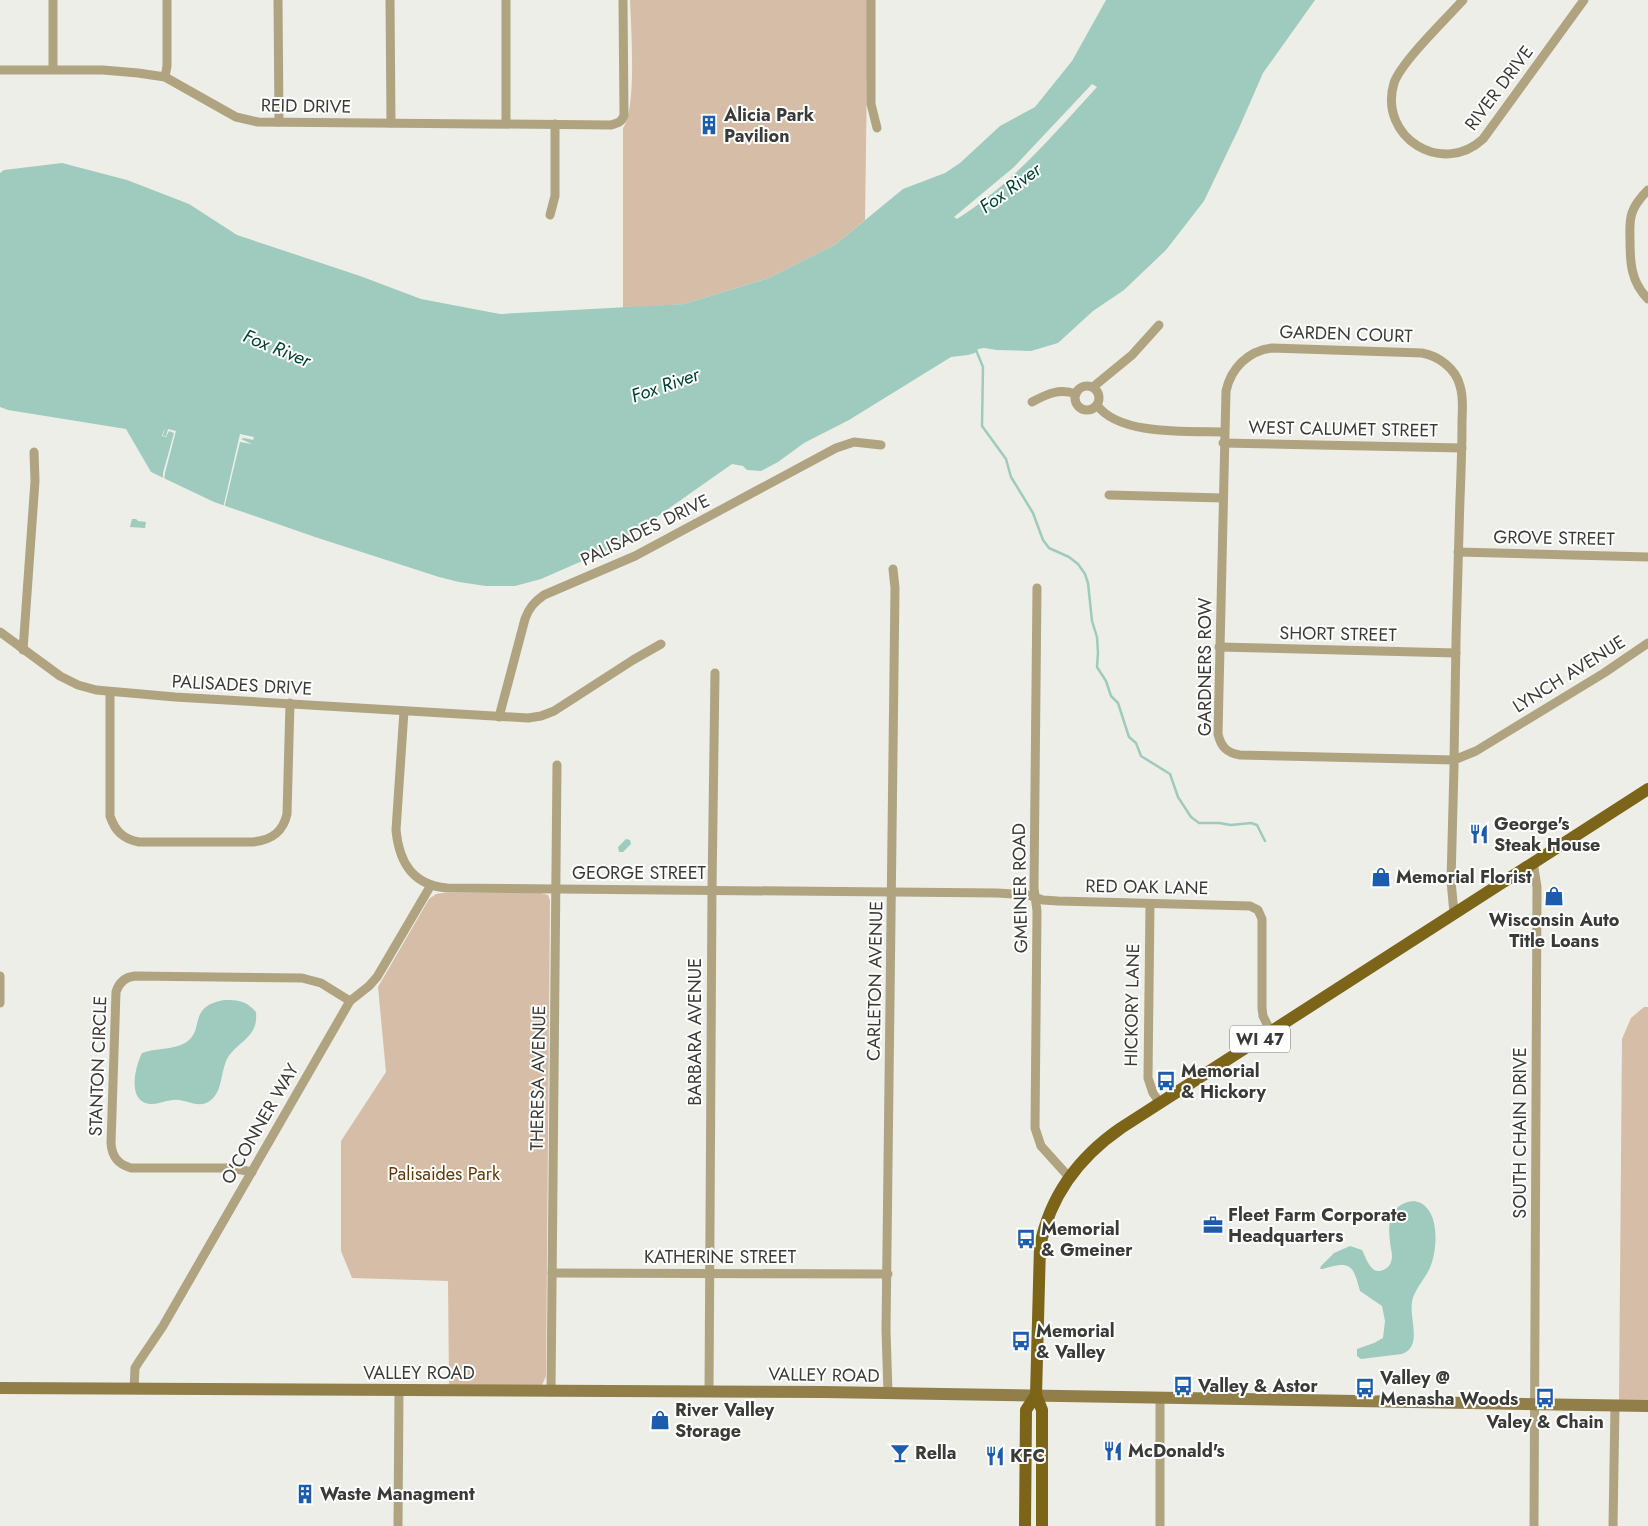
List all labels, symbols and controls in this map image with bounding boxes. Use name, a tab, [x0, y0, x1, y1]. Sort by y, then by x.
street label: RIVER DRIVE	[1458, 40, 1540, 136]
street label: REID DRIVE	[261, 92, 351, 120]
place label: Alicia Park Pavilion	[723, 102, 815, 149]
building icon: Alicia Park Pavilion	[698, 114, 720, 136]
water label: Fox River	[973, 155, 1048, 220]
street label: GARDEN COURT	[1279, 319, 1414, 349]
water label: Fox River	[239, 322, 316, 374]
water label: Fox River	[627, 360, 704, 409]
street label: WEST CALUMET STREET	[1248, 414, 1439, 444]
street label: PALISADES DRIVE	[576, 487, 714, 573]
street label: GROVE STREET	[1493, 524, 1616, 552]
street label: GARDNERS ROW	[1192, 598, 1218, 736]
street label: SHORT STREET	[1279, 620, 1397, 648]
street label: LYNCH AVENUE	[1508, 629, 1630, 719]
street label: PALISADES DRIVE	[171, 668, 313, 702]
place label: George's Steak House	[1494, 811, 1600, 858]
street label: GMEINER ROAD	[1006, 823, 1034, 953]
restaurant icon: George's Steak House	[1468, 823, 1490, 845]
street label: GEORGE STREET	[572, 860, 707, 886]
place label: Memorial Florist	[1396, 864, 1532, 890]
shop icon: Memorial Florist	[1370, 866, 1392, 888]
street label: RED OAK LANE	[1085, 873, 1209, 901]
shop icon: Wisconsin Auto Title Loans	[1543, 885, 1565, 907]
street label: CARLETON AVENUE	[861, 901, 889, 1061]
place label: Wisconsin Auto Title Loans	[1489, 907, 1620, 954]
street label: HICKORY LANE	[1118, 943, 1146, 1067]
street label: BARBARA AVENUE	[682, 958, 708, 1106]
street label: STANTON CIRCLE	[83, 995, 113, 1137]
street label: THERESA AVENUE	[524, 1005, 552, 1151]
road number: WI 47	[1230, 1026, 1290, 1052]
street label: SOUTH CHAIN DRIVE	[1507, 1047, 1533, 1219]
street label: O'CONNER WAY	[215, 1058, 306, 1189]
place label: Memorial & Hickory	[1181, 1058, 1267, 1105]
bus stop icon: Memorial & Hickory	[1155, 1070, 1177, 1092]
park label: Palisaides Park	[388, 1161, 500, 1187]
place label: Fleet Farm Corporate Headquarters	[1228, 1202, 1407, 1249]
office icon: Fleet Farm Corporate Headquarters	[1202, 1214, 1224, 1236]
place label: Memorial & Gmeiner	[1041, 1216, 1133, 1263]
bus stop icon: Memorial & Gmeiner	[1015, 1228, 1037, 1250]
street label: KATHERINE STREET	[644, 1244, 797, 1270]
place label: Memorial & Valley	[1036, 1318, 1115, 1365]
bus stop icon: Memorial & Valley	[1010, 1330, 1032, 1352]
street label: VALLEY ROAD	[363, 1360, 475, 1386]
street label: VALLEY ROAD	[768, 1361, 880, 1389]
place label: Valley @ Menasha Woods	[1379, 1365, 1518, 1412]
place label: Valley & Astor	[1197, 1373, 1318, 1399]
bus stop icon: Valley & Astor	[1172, 1375, 1194, 1397]
bus stop icon: Valley @ Menasha Woods	[1354, 1377, 1376, 1399]
bus stop icon: Valey & Chain	[1534, 1387, 1556, 1409]
place label: River Valley Storage	[675, 1397, 775, 1444]
shop icon: River Valley Storage	[649, 1409, 671, 1431]
place label: Valey & Chain	[1485, 1409, 1604, 1435]
place label: McDonald's	[1128, 1438, 1225, 1464]
place label: Rella	[915, 1440, 956, 1466]
restaurant icon: McDonald's	[1102, 1440, 1124, 1462]
bar icon: Rella	[889, 1442, 911, 1464]
place label: KFC	[1010, 1443, 1045, 1469]
restaurant icon: KFC	[984, 1445, 1006, 1467]
place label: Waste Managment	[320, 1481, 475, 1507]
building icon: Waste Managment	[294, 1483, 316, 1505]

